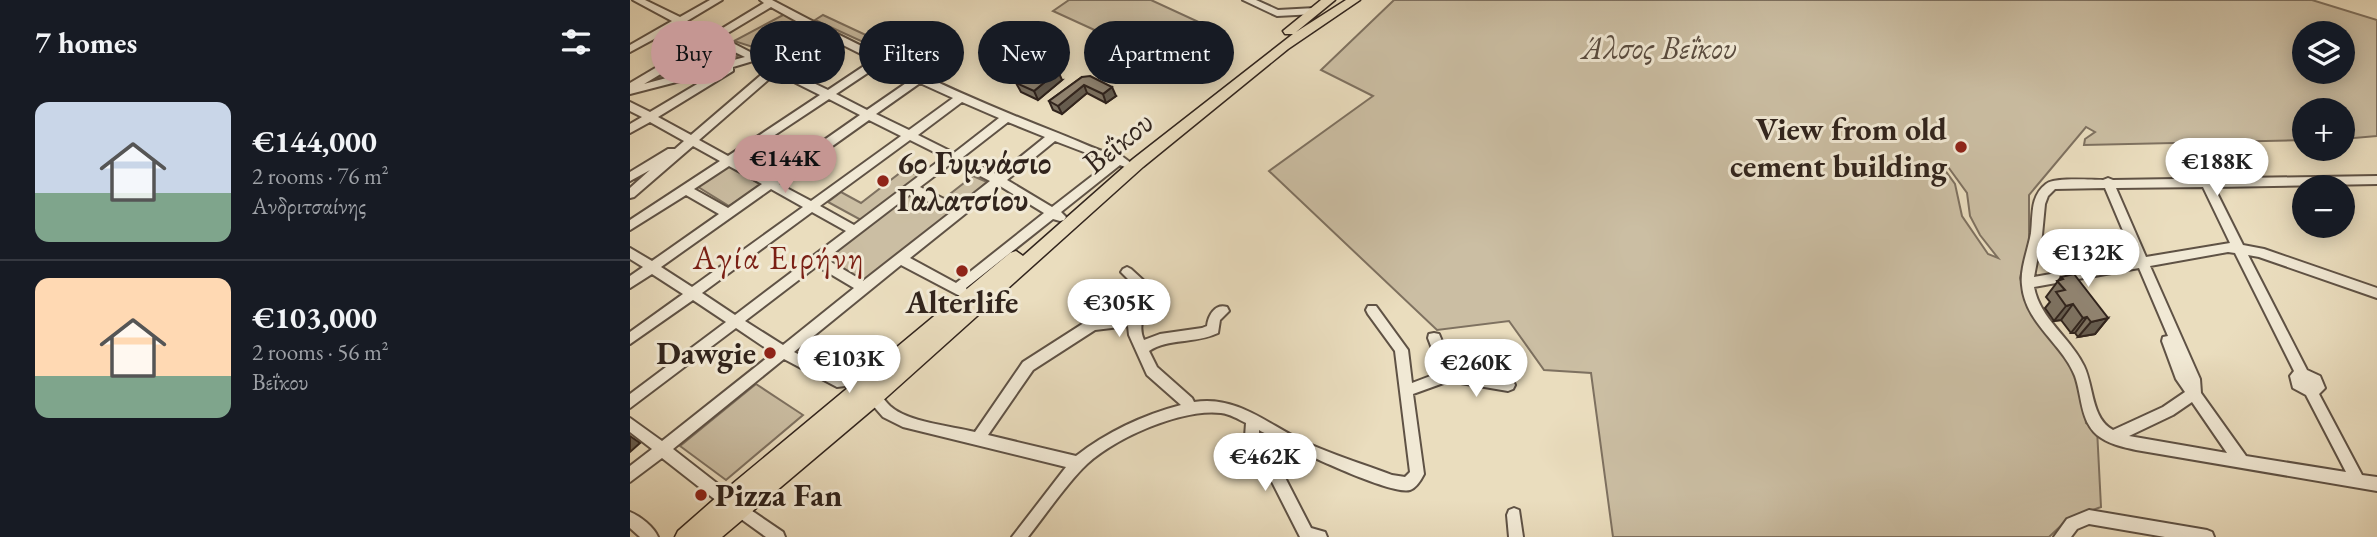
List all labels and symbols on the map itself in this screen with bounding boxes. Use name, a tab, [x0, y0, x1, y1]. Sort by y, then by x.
park label: Άλσος Βεΐκου	[1580, 27, 1737, 69]
street label: Βεΐκου	[1074, 101, 1162, 183]
place label: View from old cement building	[1730, 108, 1948, 187]
pin: €144K	[736, 136, 834, 195]
pin: €188K	[2168, 138, 2266, 198]
marker: View from old cement building	[1953, 139, 1969, 155]
place label: 6ο Γυμνάσιο Γαλατσίου	[897, 142, 1051, 221]
marker: 6ο Γυμνάσιο Γαλατσίου	[875, 173, 891, 189]
pin: €132K	[2039, 230, 2137, 289]
district label: Αγία Ειρήνη	[692, 236, 865, 279]
marker: Alterlife	[954, 263, 970, 279]
pin: €305K	[1070, 280, 1168, 339]
place label: Alterlife	[905, 281, 1018, 323]
place label: Dawgie	[656, 332, 756, 374]
pin: €103K	[800, 336, 898, 395]
pin: €260K	[1427, 340, 1525, 399]
marker: Dawgie	[762, 345, 778, 361]
pin: €462K	[1216, 434, 1314, 493]
place label: Pizza Fan	[715, 474, 842, 516]
marker: Pizza Fan	[693, 487, 709, 503]

